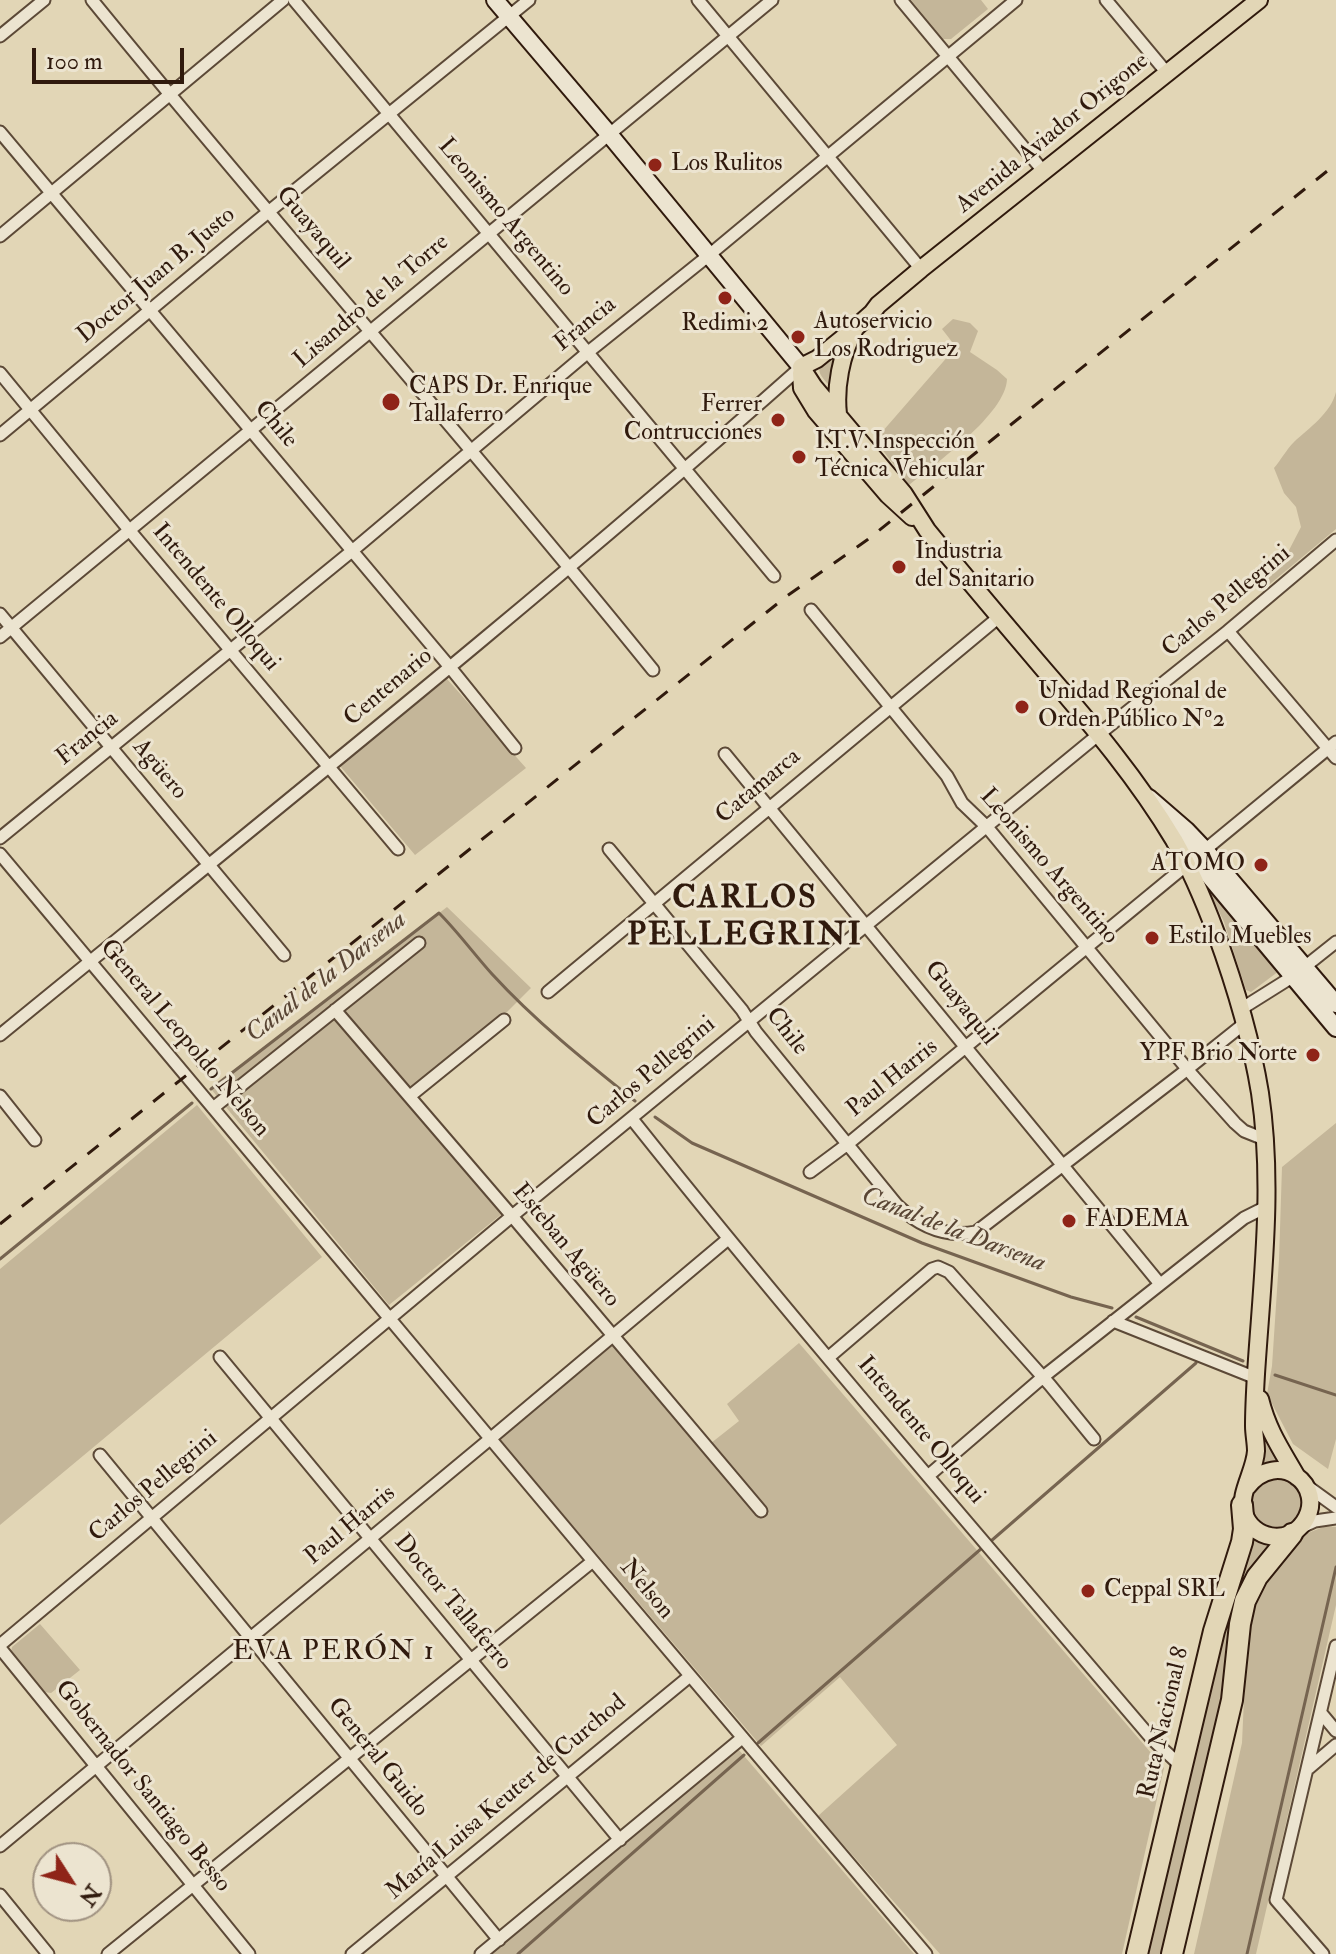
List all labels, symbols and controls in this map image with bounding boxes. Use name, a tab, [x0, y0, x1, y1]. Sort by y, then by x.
scale bar	[36, 32, 188, 82]
text: 100 m	[46, 46, 103, 77]
street label: Avenida Aviador Origone	[951, 47, 1155, 221]
street label: Leonismo Argentino	[431, 133, 579, 303]
place label: Los Rulitos	[671, 151, 783, 179]
marker: Los Rulitos	[646, 156, 664, 174]
street label: Guayaquil	[269, 181, 355, 277]
street label: Doctor Juan B. Justo	[72, 202, 242, 350]
street label: Lisandro de la Torre	[289, 229, 455, 375]
marker: Redimi 2	[716, 289, 734, 307]
street label: Francia	[549, 291, 623, 359]
place label: Autoservicio Los Rodriguez	[814, 309, 958, 365]
place label: Redimi 2	[681, 311, 769, 339]
marker: Autoservicio Los Rodriguez	[789, 328, 807, 346]
place label: CAPS Dr. Enrique Tallaferro	[409, 374, 592, 430]
marker: CAPS Dr. Enrique Tallaferro	[380, 391, 402, 413]
place label: Ferrer Contrucciones	[624, 392, 762, 448]
street label: Chile	[247, 396, 303, 454]
marker: Ferrer Contrucciones	[769, 411, 787, 429]
place label: I.T.V. Inspección Técnica Vehicular	[815, 429, 984, 485]
marker: I.T.V. Inspección Técnica Vehicular	[790, 448, 808, 466]
street label: Intendente Olloqui	[145, 518, 285, 678]
place label: Industria del Sanitario	[915, 539, 1034, 595]
street label: Carlos Pellegrini	[1157, 540, 1297, 664]
marker: Industria del Sanitario	[890, 558, 908, 576]
street label: Centenario	[339, 643, 439, 733]
place label: Unidad Regional de Orden Público Nº2	[1038, 679, 1227, 735]
marker: Unidad Regional de Orden Público Nº2	[1013, 698, 1031, 716]
street label: Francia	[51, 705, 125, 773]
street label: Agüero	[125, 734, 193, 806]
street label: Catamarca	[711, 743, 807, 831]
street label: Leonismo Argentino	[972, 783, 1124, 951]
place label: ATOMO	[1151, 851, 1245, 879]
marker: ATOMO	[1252, 856, 1270, 874]
district label: CARLOS PELLEGRINI	[627, 881, 863, 956]
water label: Canal de la Darsena	[241, 906, 413, 1050]
place label: Estilo Muebles	[1168, 924, 1312, 952]
marker: Estilo Muebles	[1143, 929, 1161, 947]
street label: General Leopoldo Nelson	[93, 934, 275, 1144]
street label: Guayaquil	[917, 956, 1003, 1052]
street label: Chile	[758, 1002, 814, 1062]
street label: Carlos Pellegrini	[582, 1011, 722, 1135]
street label: Paul Harris	[842, 1034, 944, 1124]
place label: YPF Brio Norte	[1140, 1041, 1297, 1069]
marker: YPF Brio Norte	[1304, 1046, 1322, 1064]
street label: Esteban Agüero	[505, 1178, 625, 1314]
water label: Canal de la Darsena	[856, 1181, 1050, 1281]
place label: FADEMA	[1085, 1207, 1190, 1235]
marker: FADEMA	[1060, 1212, 1078, 1230]
street label: Intendente Olloqui	[850, 1351, 990, 1511]
street label: Carlos Pellegrini	[84, 1425, 224, 1549]
street label: Paul Harris	[300, 1480, 402, 1572]
street label: Doctor Tallaferro	[387, 1529, 517, 1677]
street label: Nelson	[613, 1554, 679, 1626]
place label: Ceppal SRL	[1104, 1577, 1225, 1605]
marker: Ceppal SRL	[1079, 1582, 1097, 1600]
district label: EVA PERÓN 1	[232, 1636, 436, 1670]
street label: Ruta Nacional 8	[1134, 1644, 1196, 1802]
street label: Gobernador Santiago Besso	[48, 1675, 236, 1899]
street label: María Luisa Keuter de Curchod	[381, 1689, 633, 1907]
street label: General Guido	[320, 1693, 434, 1823]
north arrow	[32, 1842, 112, 1922]
text: N	[73, 1879, 107, 1911]

